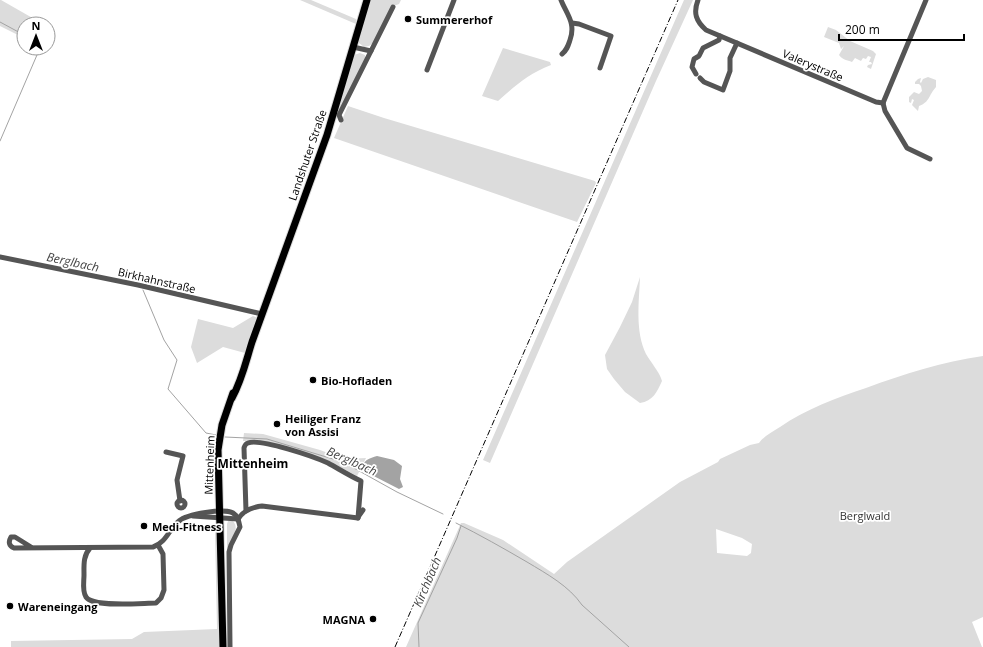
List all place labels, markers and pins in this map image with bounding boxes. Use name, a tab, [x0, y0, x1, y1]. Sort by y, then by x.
place label: Summererhof	[416, 12, 493, 27]
marker: Summererhof	[403, 14, 413, 24]
place label: Bio-Hofladen	[321, 373, 392, 388]
marker: Bio-Hofladen	[308, 375, 318, 385]
place label: Heiliger Franz von Assisi	[285, 411, 361, 439]
marker: Heiliger Franz von Assisi	[272, 419, 282, 429]
place label: Medi-Fitness	[152, 519, 222, 534]
marker: Medi-Fitness	[139, 521, 149, 531]
place label: Wareneingang	[18, 599, 98, 614]
marker: Wareneingang	[5, 601, 15, 611]
place label: MAGNA	[323, 612, 365, 627]
marker: MAGNA	[368, 614, 378, 624]

